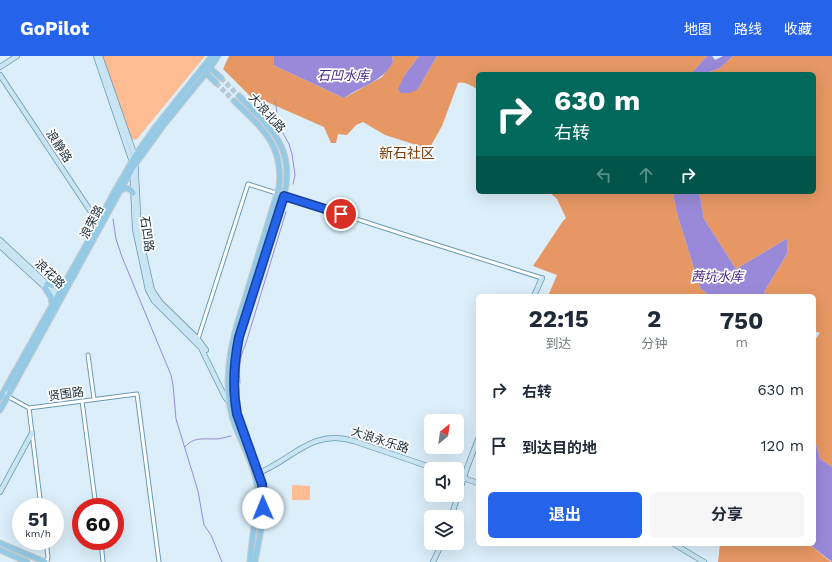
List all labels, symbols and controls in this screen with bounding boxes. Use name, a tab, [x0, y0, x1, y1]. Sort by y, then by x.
text: GoPilot	[20, 17, 89, 40]
text: 地图	[684, 21, 712, 37]
text: 路线	[734, 21, 762, 37]
text: 收藏	[784, 21, 812, 37]
water label: 石凹水库	[317, 68, 371, 83]
text: 630 m	[554, 84, 640, 117]
icon: right	[488, 88, 540, 140]
street label: 大浪北路	[246, 90, 288, 136]
text: 右转	[554, 122, 590, 143]
street label: 浪静路	[43, 127, 75, 165]
district label: 新石社区	[379, 145, 435, 161]
icon: left	[593, 164, 615, 186]
icon: ahead	[635, 164, 657, 186]
icon: right	[677, 164, 699, 186]
pin	[324, 197, 358, 231]
street label: 浪荣路	[77, 203, 107, 241]
icon: arrive	[330, 203, 352, 225]
street label: 石凹路	[138, 215, 156, 253]
street label: 浪花路	[32, 256, 68, 292]
water label: 茜坑水库	[691, 269, 745, 284]
text: 22:15	[529, 305, 589, 333]
text: 2	[647, 305, 661, 333]
text: 750	[720, 307, 763, 335]
text: m	[735, 335, 748, 350]
text: 到达	[546, 336, 572, 351]
text: 分钟	[641, 336, 667, 351]
icon: right	[488, 379, 510, 401]
text: 630 m	[757, 381, 804, 399]
text: 右转	[522, 383, 552, 401]
street label: 贤围路	[47, 385, 85, 403]
north arrow	[424, 414, 464, 454]
map controls	[424, 414, 464, 550]
street label: 大浪永乐路	[349, 424, 411, 456]
icon: arrive	[488, 435, 510, 457]
text: 120 m	[761, 437, 804, 455]
text: 到达目的地	[522, 439, 597, 457]
button: sound	[424, 462, 464, 502]
position arrow	[242, 487, 284, 529]
button: 退出	[488, 492, 642, 538]
button: 分享	[650, 492, 804, 538]
speed limit sign: 60	[72, 498, 124, 550]
text: 51	[28, 507, 48, 531]
button: layers	[424, 510, 464, 550]
text: km/h	[25, 528, 51, 539]

